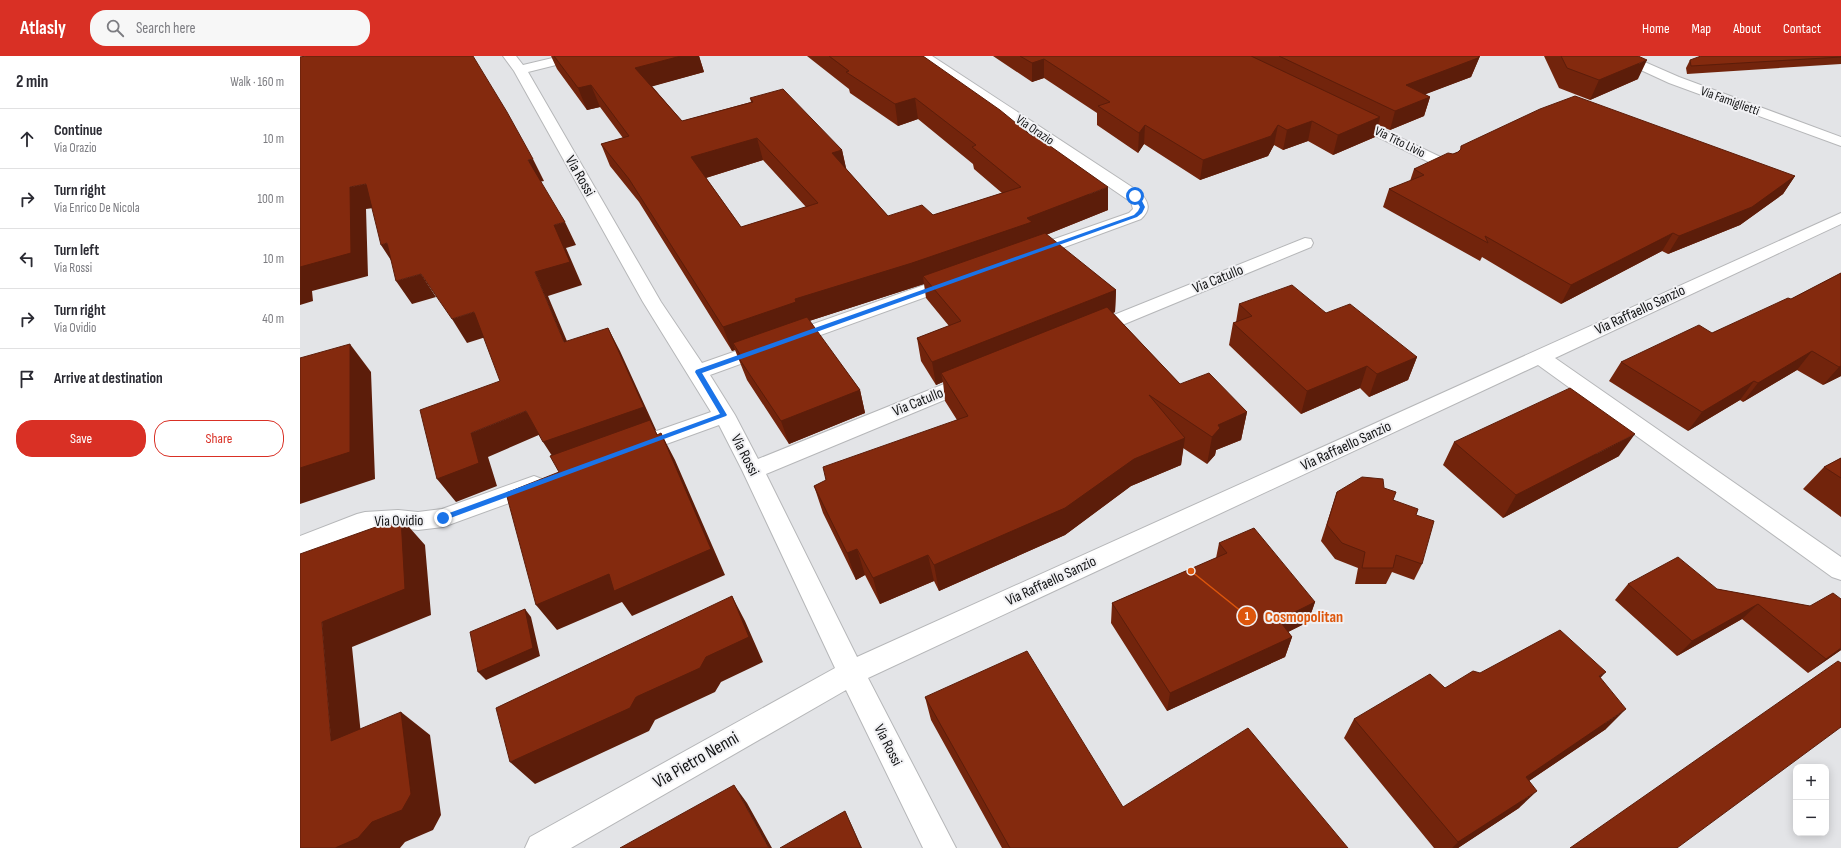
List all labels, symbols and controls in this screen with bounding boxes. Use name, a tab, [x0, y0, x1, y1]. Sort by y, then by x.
search box	[90, 10, 370, 46]
text: Atlasly	[20, 17, 66, 40]
icon: search	[104, 17, 126, 39]
text: Search here	[136, 19, 196, 38]
text: Home	[1642, 20, 1670, 37]
text: Map	[1692, 20, 1711, 37]
text: About	[1733, 20, 1761, 37]
text: Contact	[1783, 20, 1821, 37]
text: 2 min	[16, 72, 48, 92]
text: Walk · 160 m	[230, 74, 284, 90]
street label: Via Famiglietti	[1698, 83, 1762, 119]
street label: Via Orazio	[1013, 111, 1057, 149]
text: Continue	[54, 121, 103, 140]
street label: Via Tito Livio	[1372, 123, 1428, 161]
icon: ahead	[16, 128, 38, 150]
text: 10 m	[263, 131, 284, 147]
text: Via Orazio	[54, 140, 97, 156]
street label: Via Rossi	[561, 152, 599, 200]
text: Turn right	[54, 181, 106, 200]
route start	[1126, 187, 1144, 205]
icon: right	[16, 188, 38, 210]
text: 100 m	[257, 191, 284, 207]
text: Via Enrico De Nicola	[54, 200, 140, 216]
text: Turn left	[54, 241, 99, 260]
icon: left	[16, 248, 38, 270]
text: 10 m	[263, 251, 284, 267]
text: Via Rossi	[54, 260, 92, 276]
street label: Via Catullo	[1190, 260, 1246, 298]
street label: Via Raffaello Sanzio	[1592, 281, 1688, 339]
text: Turn right	[54, 301, 106, 320]
icon: right	[16, 308, 38, 330]
text: 40 m	[262, 311, 284, 327]
text: Via Ovidio	[54, 320, 96, 336]
icon: arrive	[16, 368, 38, 390]
text: Arrive at destination	[54, 369, 163, 388]
street label: Via Catullo	[890, 383, 946, 421]
street label: Via Raffaello Sanzio	[1298, 417, 1394, 475]
button: Save	[16, 420, 146, 457]
button: Share	[154, 420, 284, 457]
street label: Via Rossi	[727, 431, 764, 479]
route end	[434, 509, 452, 527]
street label: Via Ovidio	[374, 511, 424, 531]
street label: Via Raffaello Sanzio	[1003, 552, 1099, 610]
callout: Cosmopolitan	[1237, 602, 1351, 630]
text: Cosmopolitan	[1265, 608, 1343, 627]
text: 1	[1245, 609, 1250, 624]
street label: Via Rossi	[870, 721, 907, 769]
street label: Via Pietro Nenni	[650, 727, 742, 793]
map controls	[1793, 764, 1829, 836]
button: +	[1793, 764, 1829, 800]
button: −	[1793, 800, 1829, 836]

